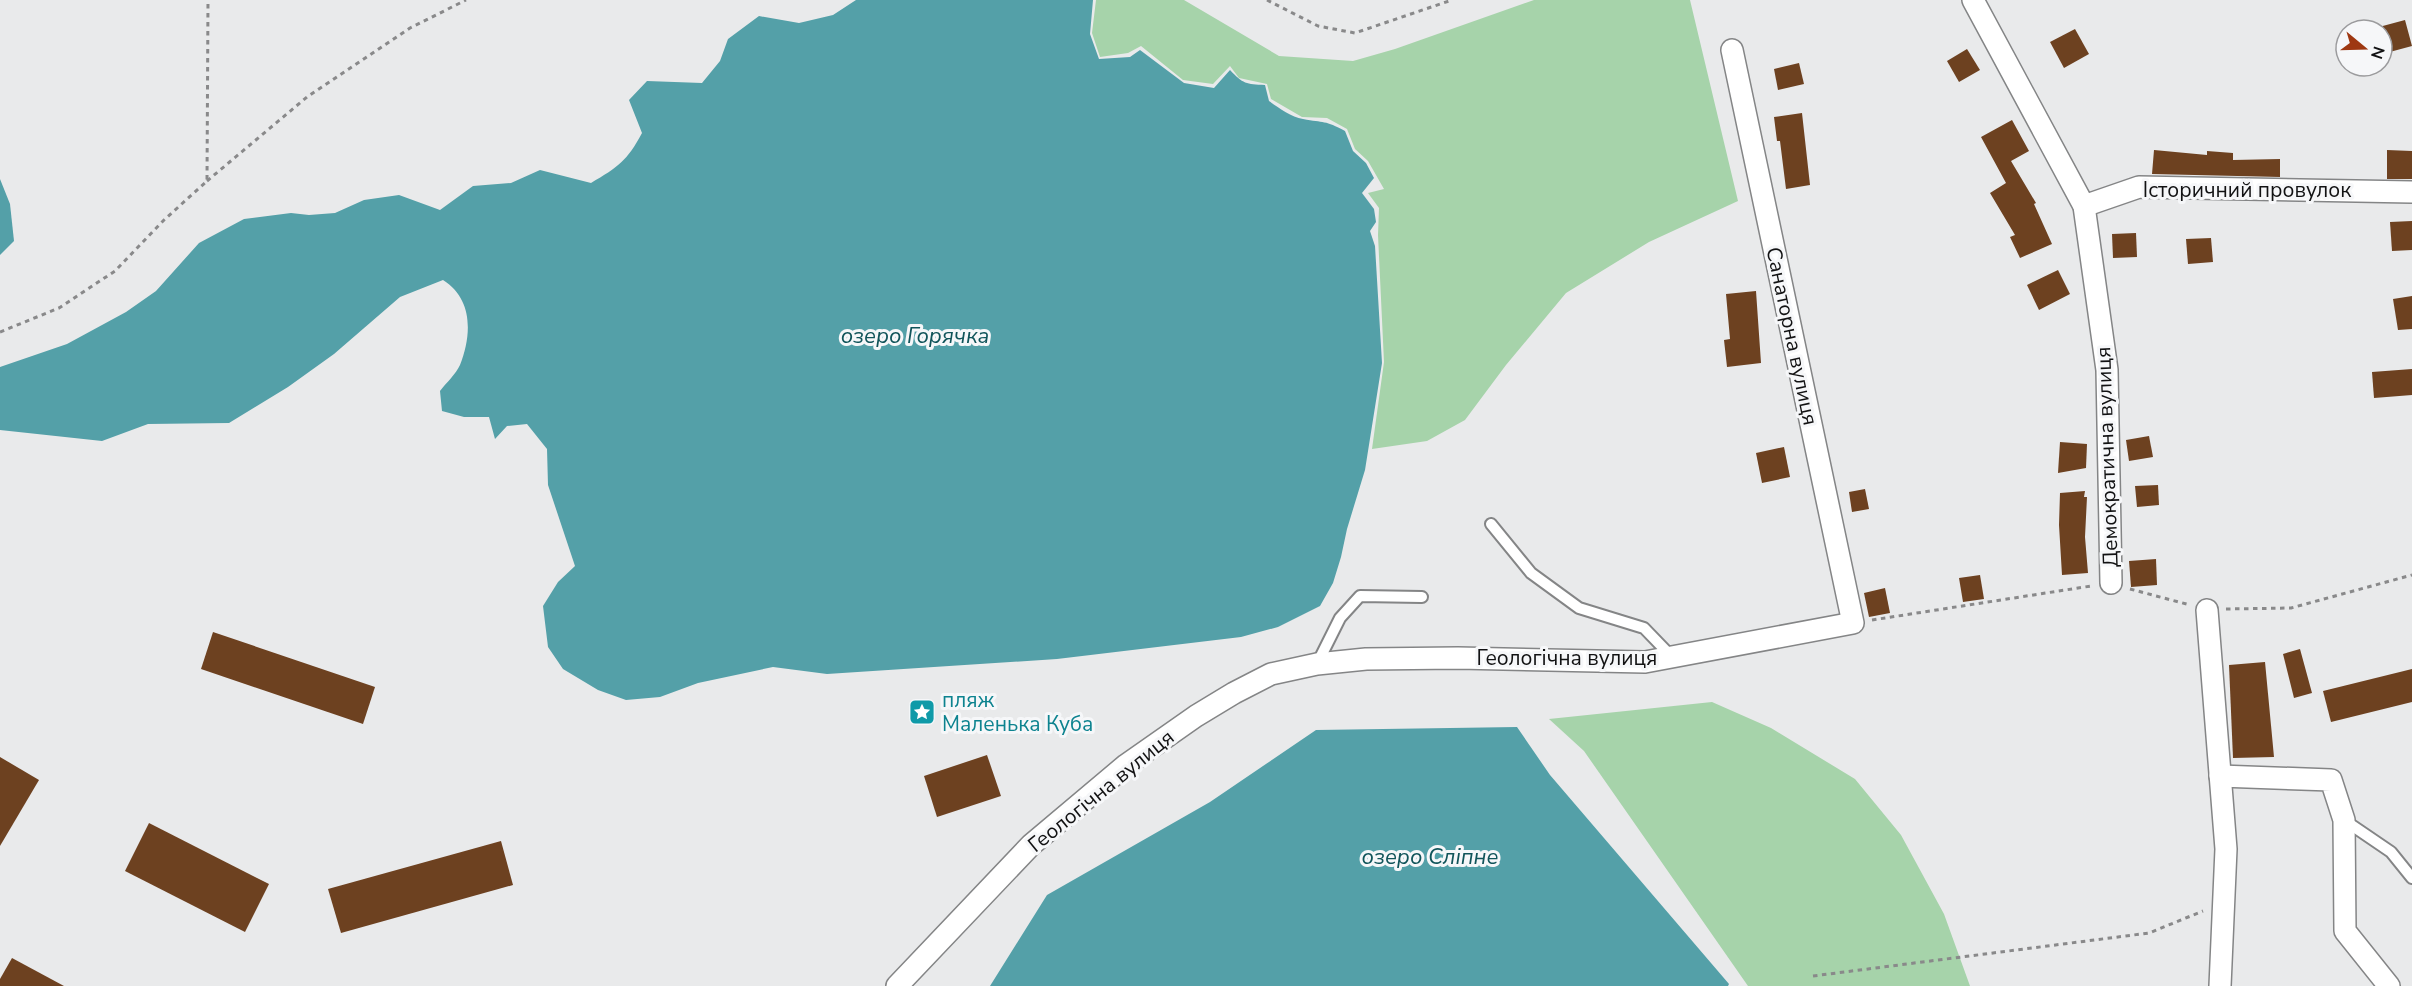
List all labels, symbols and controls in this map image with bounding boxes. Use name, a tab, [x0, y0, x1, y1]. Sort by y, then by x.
north arrow	[2334, 18, 2394, 78]
text: N	[2365, 43, 2390, 62]
street label: Історичний провулок	[2143, 176, 2352, 204]
street label: Санаторна вулиця	[1759, 244, 1825, 428]
water label: озеро Горячка	[841, 321, 989, 351]
street label: Демократична вулиця	[2089, 346, 2125, 568]
street label: Геологічна вулиця	[1477, 644, 1657, 672]
place label: пляж Маленька Куба	[942, 686, 1093, 738]
place icon: пляж Маленька Куба	[907, 697, 937, 727]
street label: Геологічна вулиця	[1022, 723, 1180, 859]
water label: озеро Сліпне	[1362, 842, 1499, 872]

